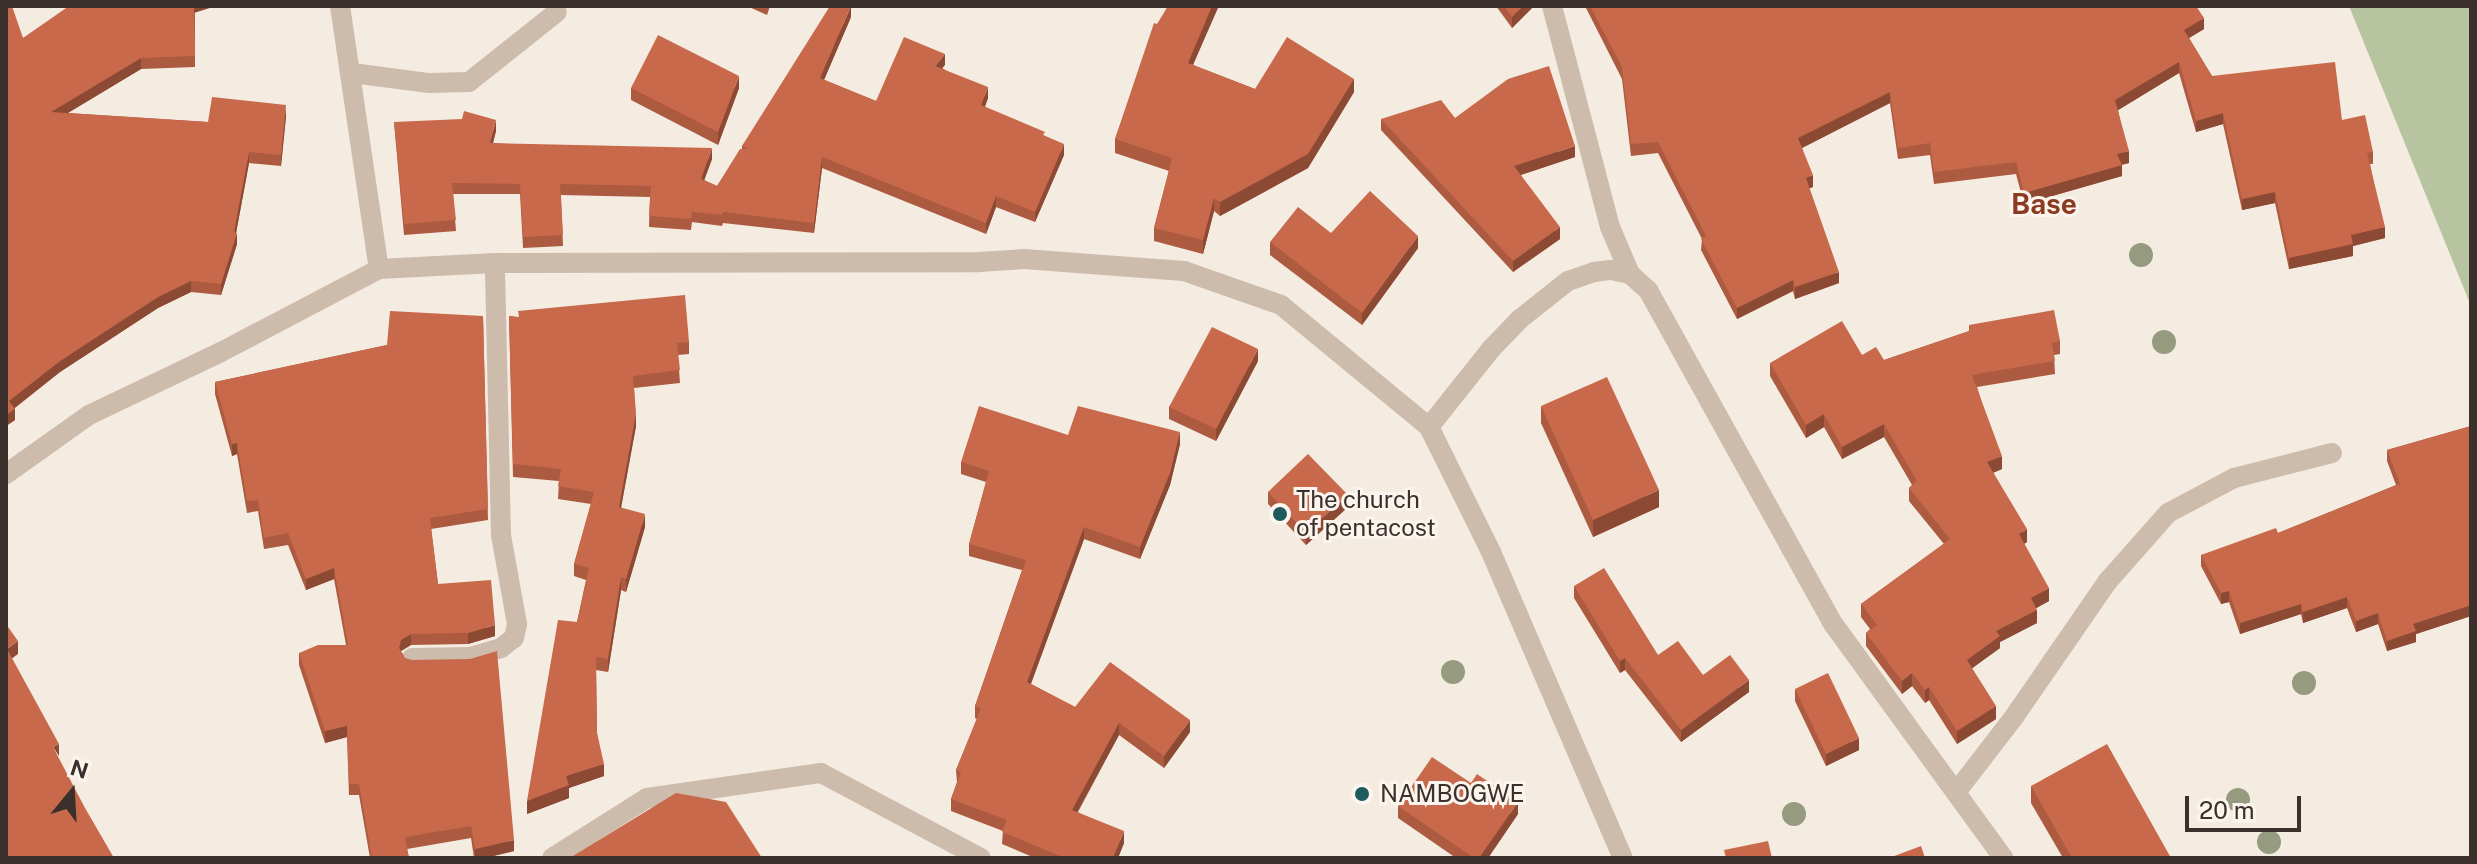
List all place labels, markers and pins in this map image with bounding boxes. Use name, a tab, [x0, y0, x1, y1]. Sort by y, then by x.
place label: The church of pentacost	[1296, 486, 1436, 542]
marker: The church of pentacost	[1271, 505, 1289, 523]
place label: NAMBOGWE	[1380, 780, 1524, 808]
marker: NAMBOGWE	[1351, 783, 1373, 805]

